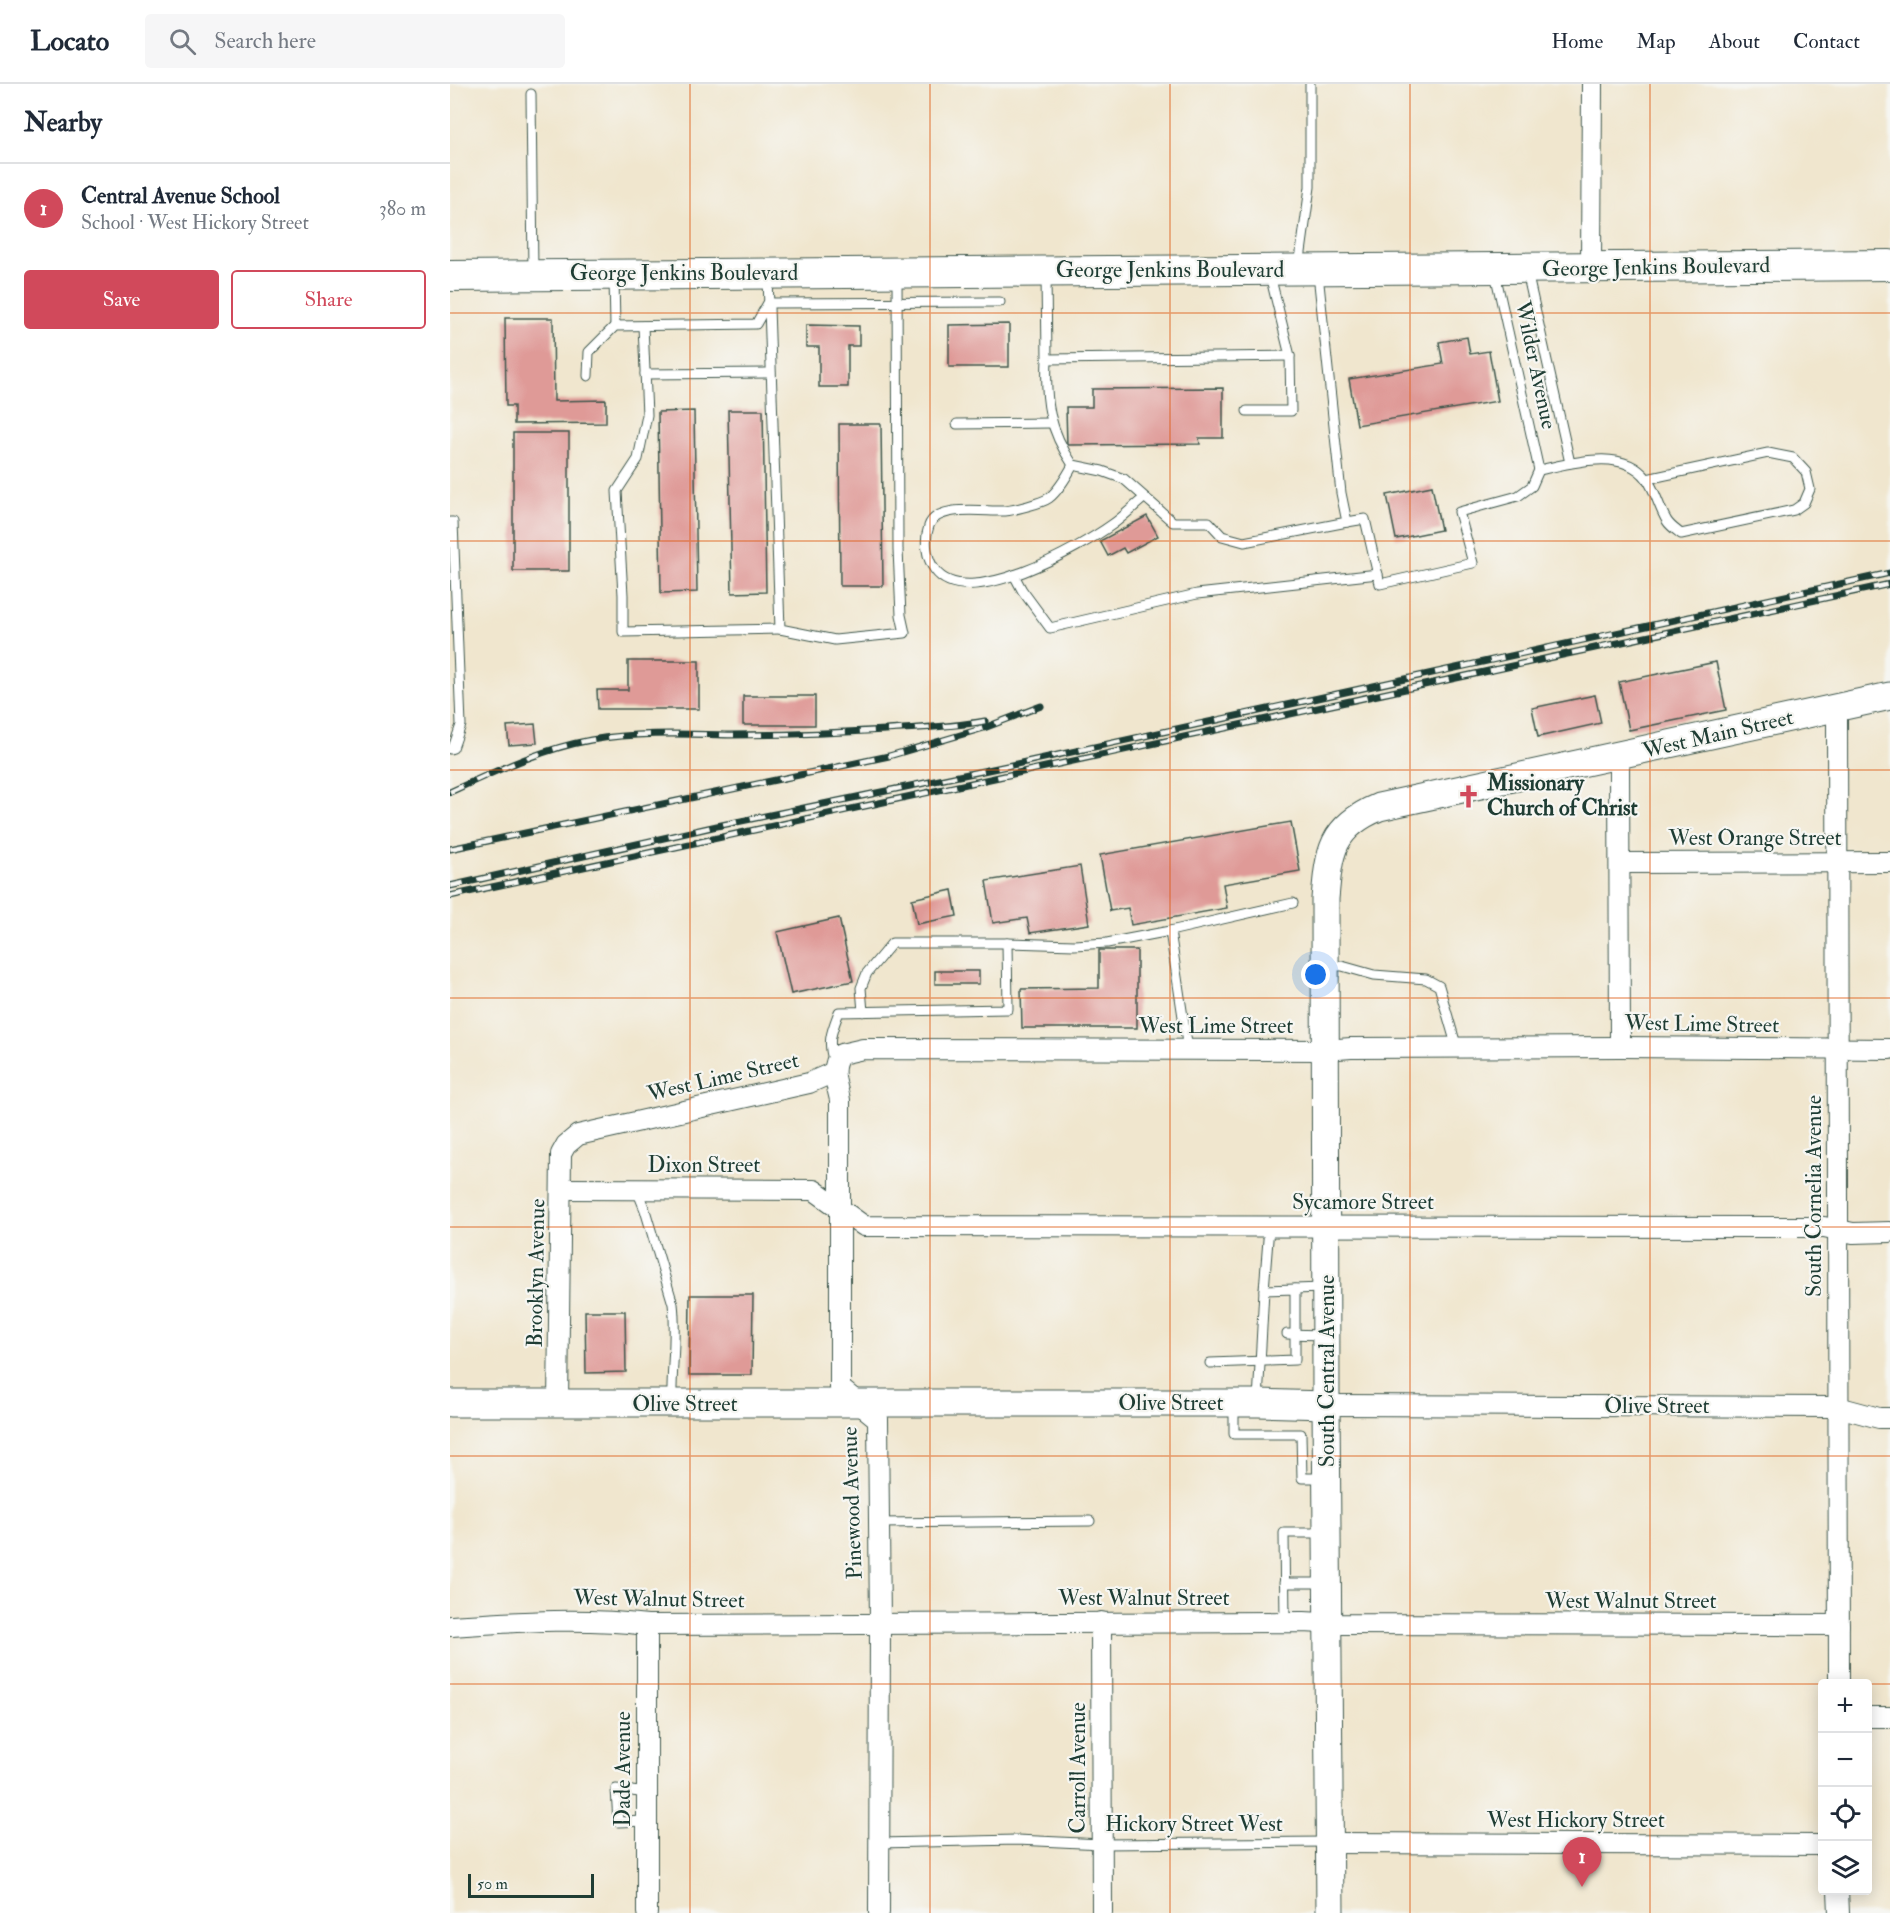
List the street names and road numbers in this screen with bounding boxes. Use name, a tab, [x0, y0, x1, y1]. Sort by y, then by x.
street label: George Jenkins Boulevard	[1542, 251, 1771, 283]
street label: George Jenkins Boulevard	[1056, 256, 1284, 284]
street label: George Jenkins Boulevard	[570, 259, 798, 287]
street label: Wilder Avenue	[1509, 297, 1563, 432]
street label: West Main Street	[1639, 703, 1796, 765]
street label: West Orange Street	[1667, 824, 1842, 852]
street label: West Lime Street	[1623, 1009, 1780, 1039]
street label: West Lime Street	[1138, 1012, 1293, 1040]
street label: West Lime Street	[644, 1046, 801, 1108]
street label: South Cornelia Avenue	[1800, 1095, 1828, 1297]
street label: Dixon Street	[648, 1151, 760, 1179]
street label: Sycamore Street	[1292, 1188, 1434, 1216]
street label: Brooklyn Avenue	[521, 1198, 551, 1348]
street label: South Central Avenue	[1313, 1275, 1341, 1467]
street label: Olive Street	[1118, 1389, 1224, 1417]
street label: Olive Street	[632, 1390, 738, 1418]
street label: Olive Street	[1604, 1392, 1710, 1420]
street label: Pinewood Avenue	[835, 1426, 869, 1580]
street label: West Walnut Street	[572, 1583, 745, 1614]
street label: West Walnut Street	[1057, 1584, 1230, 1612]
street label: West Walnut Street	[1544, 1587, 1717, 1615]
street label: Carroll Avenue	[1064, 1702, 1092, 1834]
street label: Dade Avenue	[609, 1711, 637, 1827]
street label: West Hickory Street	[1486, 1806, 1665, 1834]
street label: Hickory Street West	[1105, 1810, 1283, 1838]

